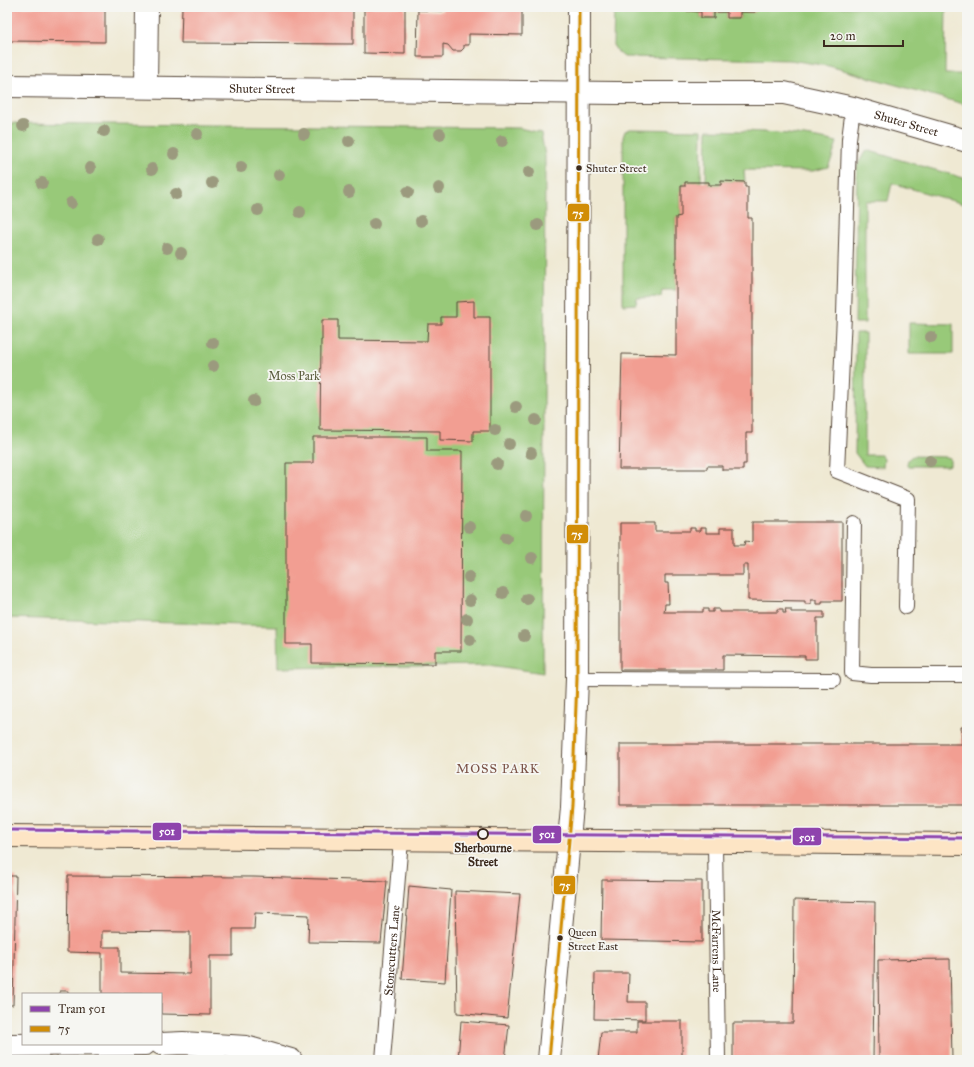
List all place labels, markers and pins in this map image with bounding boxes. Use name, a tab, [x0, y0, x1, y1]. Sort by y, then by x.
place label: Shuter Street	[586, 162, 647, 175]
marker: Shuter Street	[574, 163, 584, 173]
marker: Sherbourne Street	[477, 828, 489, 840]
place label: Sherbourne Street	[454, 841, 512, 869]
place label: Queen Street East	[568, 926, 618, 953]
marker: Queen Street East	[555, 933, 565, 943]

